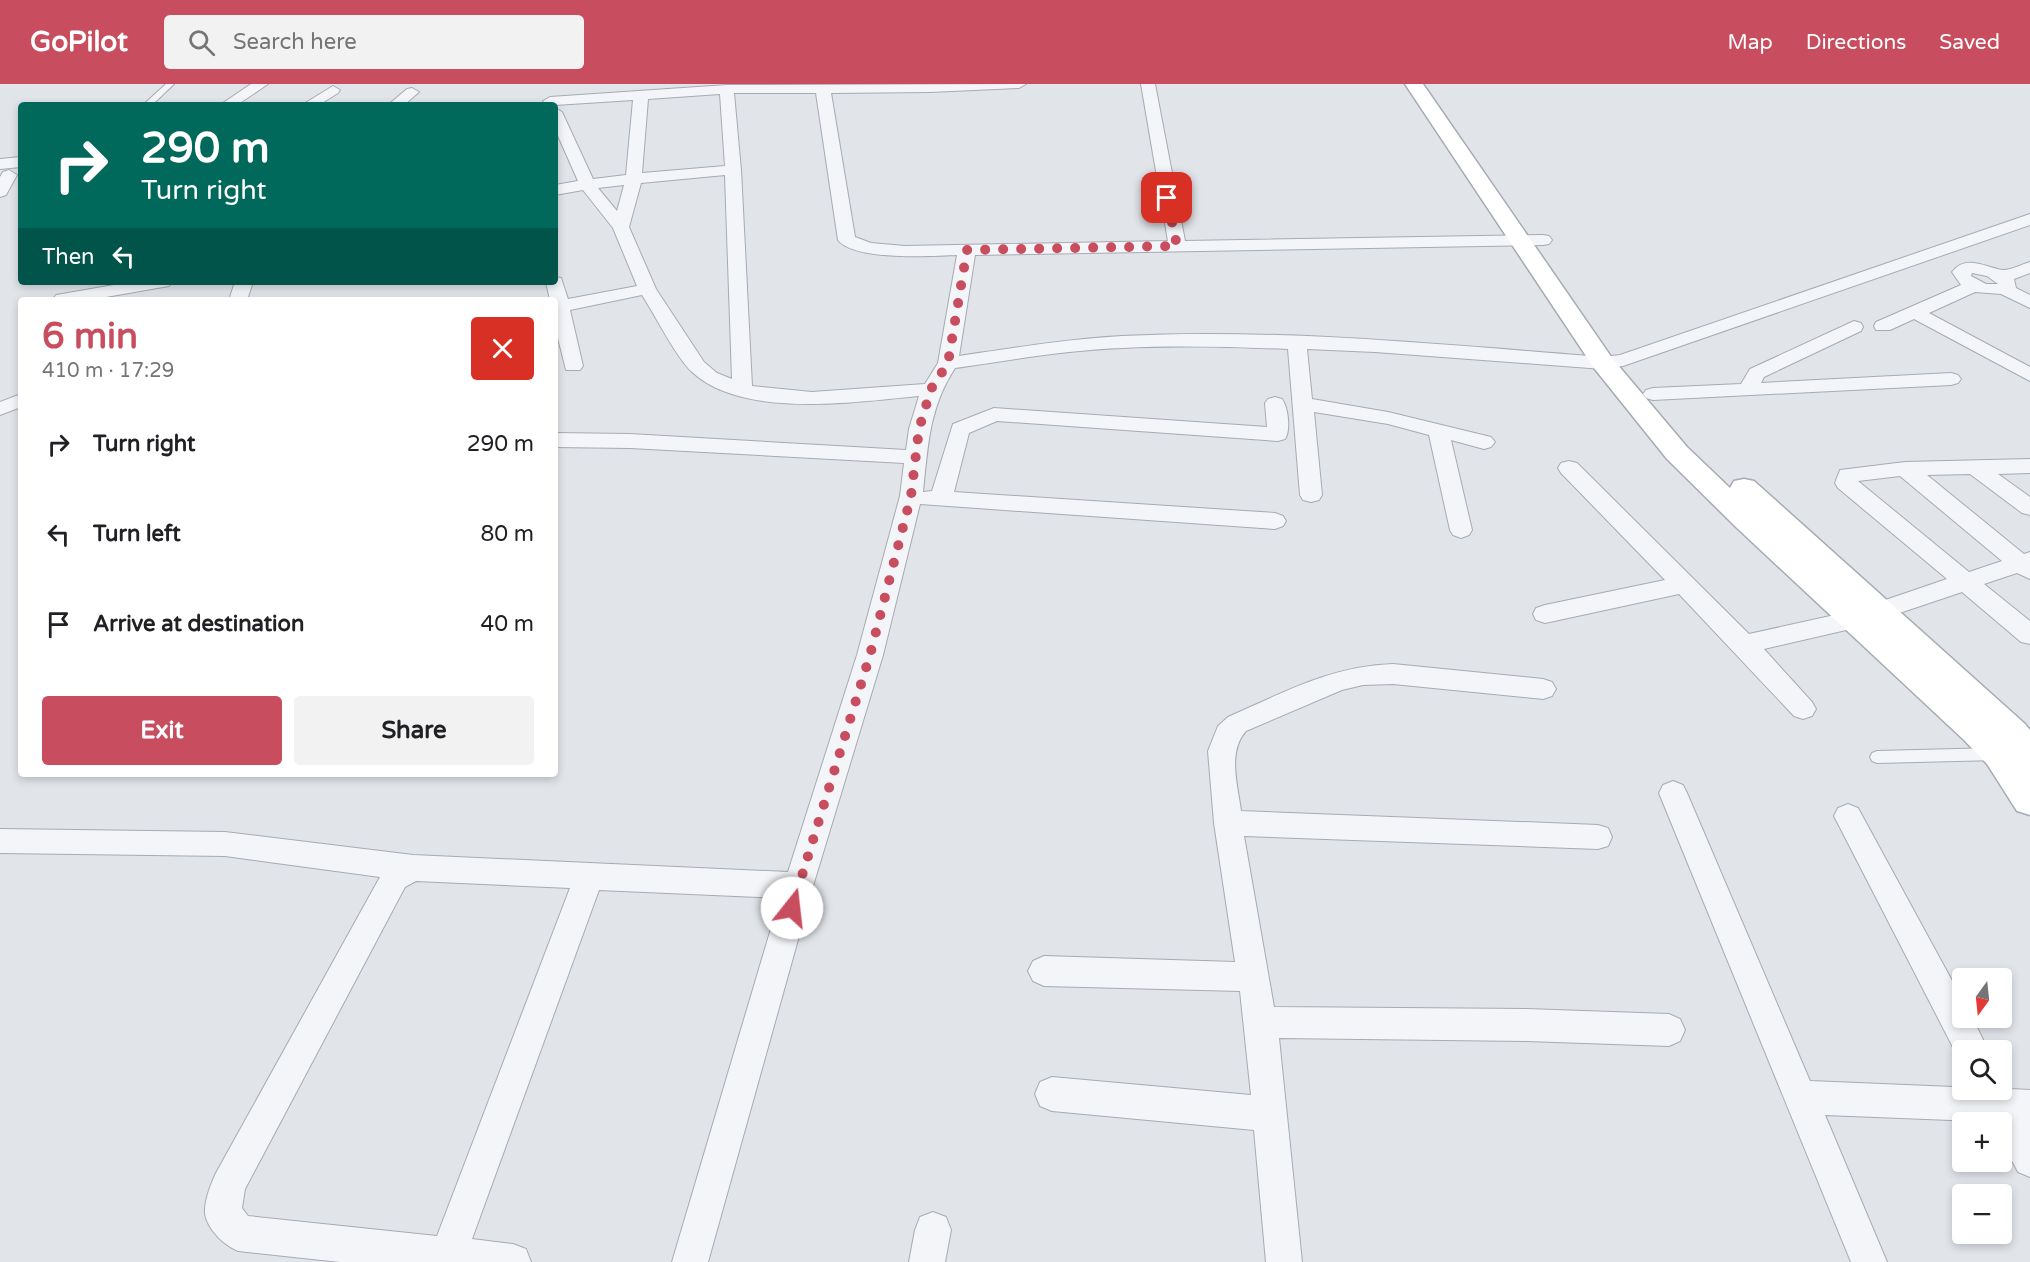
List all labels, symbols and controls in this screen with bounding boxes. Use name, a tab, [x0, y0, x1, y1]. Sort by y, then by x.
search box	[164, 15, 584, 69]
text: GoPilot	[30, 25, 128, 59]
icon: search	[185, 26, 218, 59]
text: Search here	[233, 29, 357, 55]
text: Map	[1727, 30, 1773, 55]
text: Directions	[1806, 30, 1906, 55]
text: Saved	[1939, 30, 2000, 55]
text: 290 m	[141, 123, 270, 174]
icon: right	[42, 126, 120, 204]
pin	[1141, 172, 1192, 223]
text: Turn right	[141, 174, 267, 207]
icon: arrive	[1150, 181, 1183, 214]
icon: left	[107, 240, 140, 273]
text: Then	[42, 244, 95, 270]
text: 6 min	[42, 315, 138, 358]
button: close	[471, 317, 534, 380]
text: 410 m · 17:29	[42, 359, 174, 383]
icon: right	[42, 428, 75, 461]
text: Turn right	[93, 431, 195, 457]
text: 290 m	[467, 431, 534, 457]
icon: left	[42, 518, 75, 551]
text: Turn left	[93, 521, 181, 547]
text: 80 m	[480, 521, 534, 547]
icon: arrive	[42, 608, 75, 641]
text: Arrive at destination	[93, 611, 304, 637]
text: 40 m	[480, 611, 534, 637]
button: Exit	[42, 696, 282, 765]
button: Share	[294, 696, 534, 765]
position arrow	[760, 876, 824, 940]
north arrow	[1952, 968, 2012, 1028]
map controls	[1952, 968, 2012, 1244]
button: search	[1952, 1040, 2012, 1100]
button: +	[1952, 1112, 2012, 1172]
button: −	[1952, 1184, 2012, 1244]

